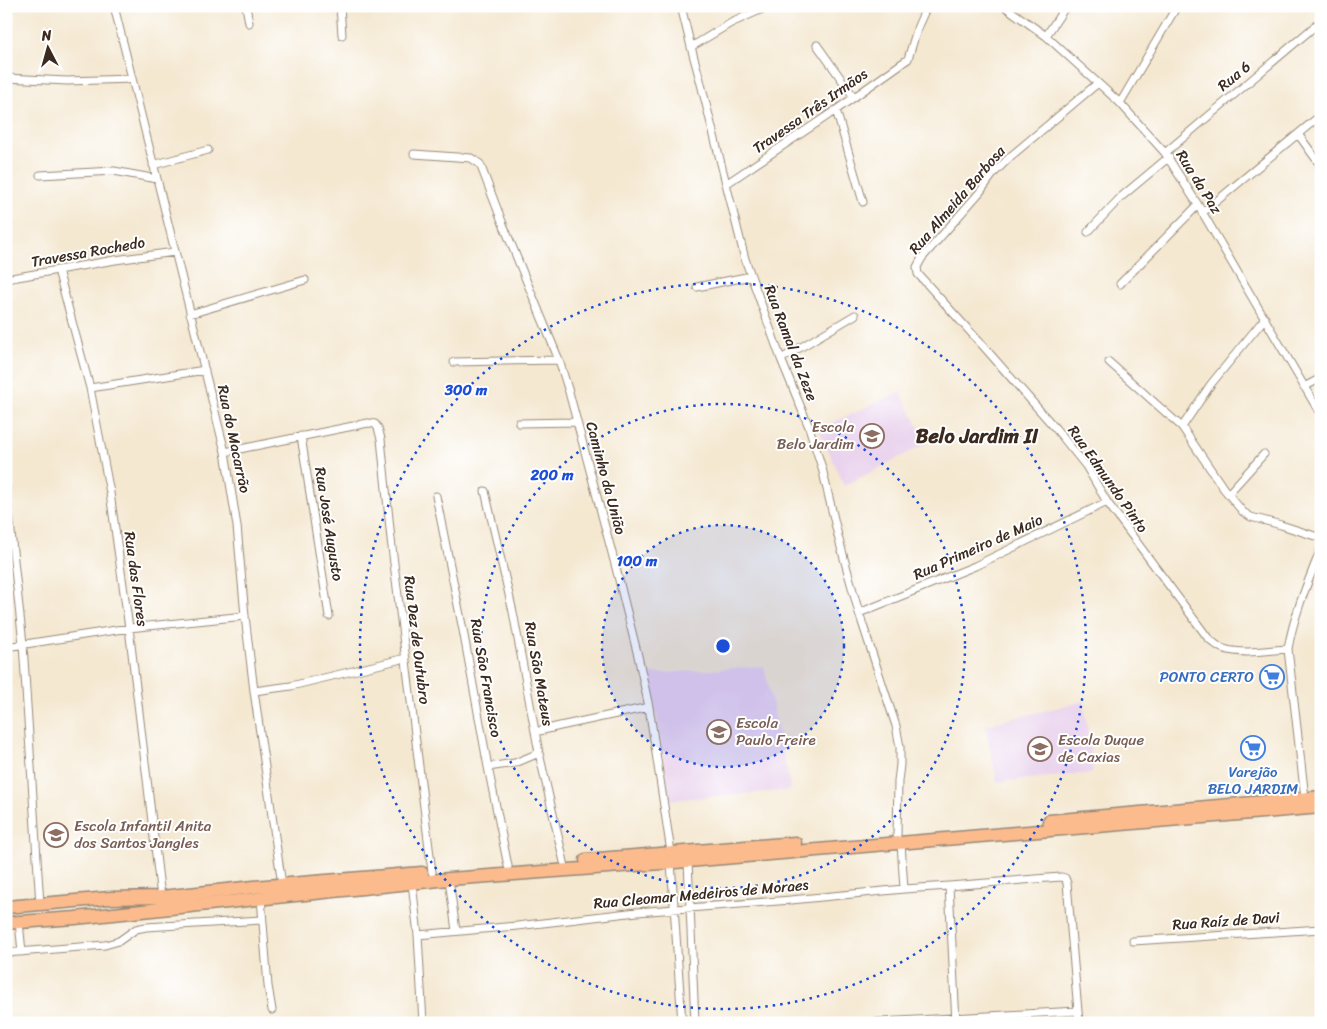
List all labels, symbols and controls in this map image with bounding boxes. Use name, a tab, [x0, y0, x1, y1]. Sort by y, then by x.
north arrow	[22, 22, 72, 72]
text: N	[40, 23, 53, 49]
street label: Rua 6	[1211, 54, 1257, 98]
street label: Travessa Três Irmãos	[747, 61, 874, 161]
street label: Rua Almeida Barbosa	[902, 139, 1012, 260]
street label: Rua da Paz	[1169, 145, 1229, 220]
street label: Travessa Rochedo	[29, 229, 147, 275]
street label: Rua Ramal da Zeze	[757, 281, 825, 405]
text: 300 m	[444, 377, 488, 403]
street label: Rua do Macarrão	[210, 383, 258, 496]
place label: Escola Belo Jardim	[777, 414, 854, 457]
street label: Caminho da União	[578, 418, 634, 538]
district label: Belo Jardim II	[916, 419, 1039, 454]
street label: Rua Edmundo Pinto	[1061, 420, 1155, 539]
school or university icon: Escola Belo Jardim	[859, 423, 885, 449]
text: 200 m	[529, 462, 574, 488]
street label: Rua José Augusto	[307, 465, 351, 583]
street label: Rua Primeiro de Maio	[909, 507, 1047, 587]
street label: Rua das Flores	[116, 530, 156, 628]
text: 100 m	[617, 548, 658, 574]
street label: Rua Dez de Outubro	[396, 574, 438, 706]
street label: Rua São Francisco	[463, 617, 509, 740]
street label: Rua São Mateus	[517, 620, 561, 728]
centre of rings	[714, 637, 732, 655]
place label: PONTO CERTO	[1160, 664, 1254, 690]
supermarket icon: PONTO CERTO	[1259, 664, 1285, 690]
place label: Escola Paulo Freire	[736, 710, 816, 753]
school or university icon: Escola Paulo Freire	[706, 719, 732, 745]
place label: Escola Duque de Caxias	[1058, 727, 1144, 770]
supermarket icon: Varejão BELO JARDIM	[1240, 735, 1266, 761]
school or university icon: Escola Duque de Caxias	[1027, 736, 1053, 762]
place label: Varejão BELO JARDIM	[1208, 759, 1298, 802]
place label: Escola Infantil Anita dos Santos Jangles	[74, 813, 212, 856]
school or university icon: Escola Infantil Anita dos Santos Jangles	[43, 822, 69, 848]
street label: Rua Cleomar Medeiros de Moraes	[592, 872, 811, 916]
street label: Rua Raíz de Davi	[1171, 904, 1281, 938]

